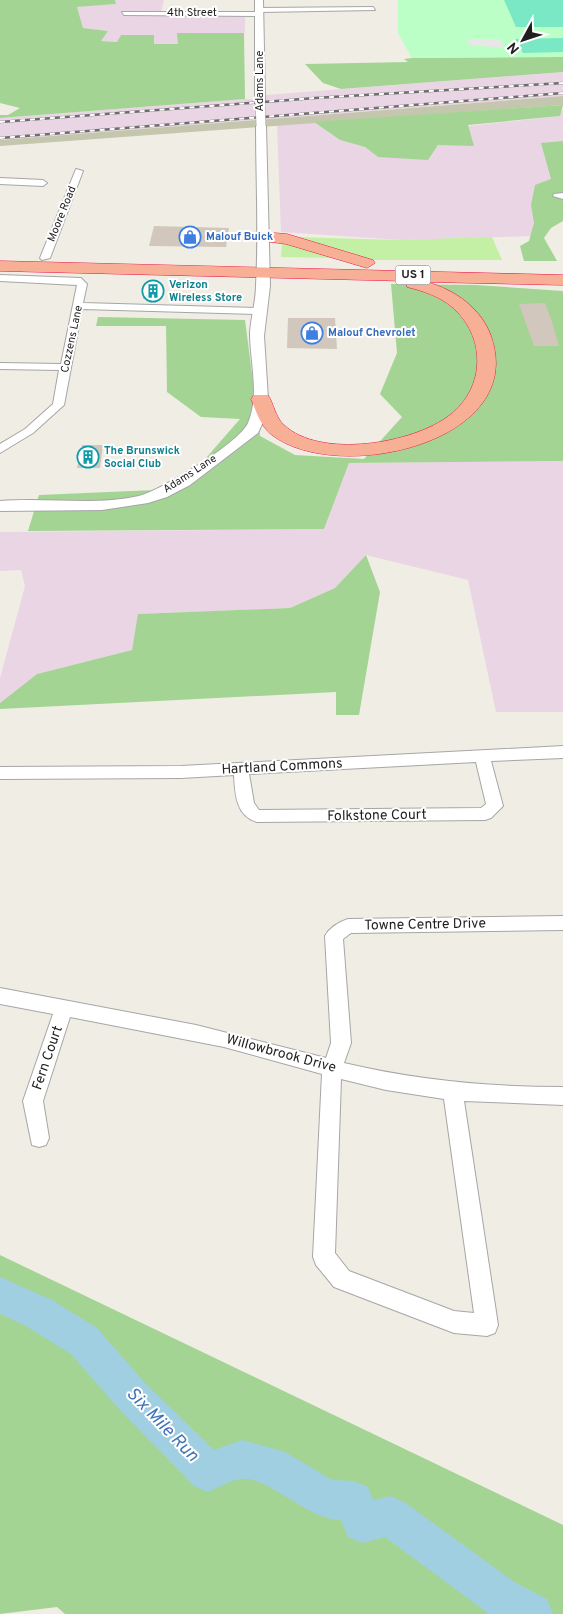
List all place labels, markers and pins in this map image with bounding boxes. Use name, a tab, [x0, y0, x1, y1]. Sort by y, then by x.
shop icon: Malouf Buick	[178, 225, 202, 249]
place label: Malouf Buick	[206, 230, 273, 244]
place label: Verizon Wireless Store	[169, 278, 242, 305]
building icon: Verizon Wireless Store	[141, 279, 165, 303]
shop icon: Malouf Chevrolet	[300, 321, 324, 345]
place label: Malouf Chevrolet	[328, 326, 416, 340]
place label: The Brunswick Social Club	[104, 444, 180, 471]
building icon: The Brunswick Social Club	[76, 445, 100, 469]

